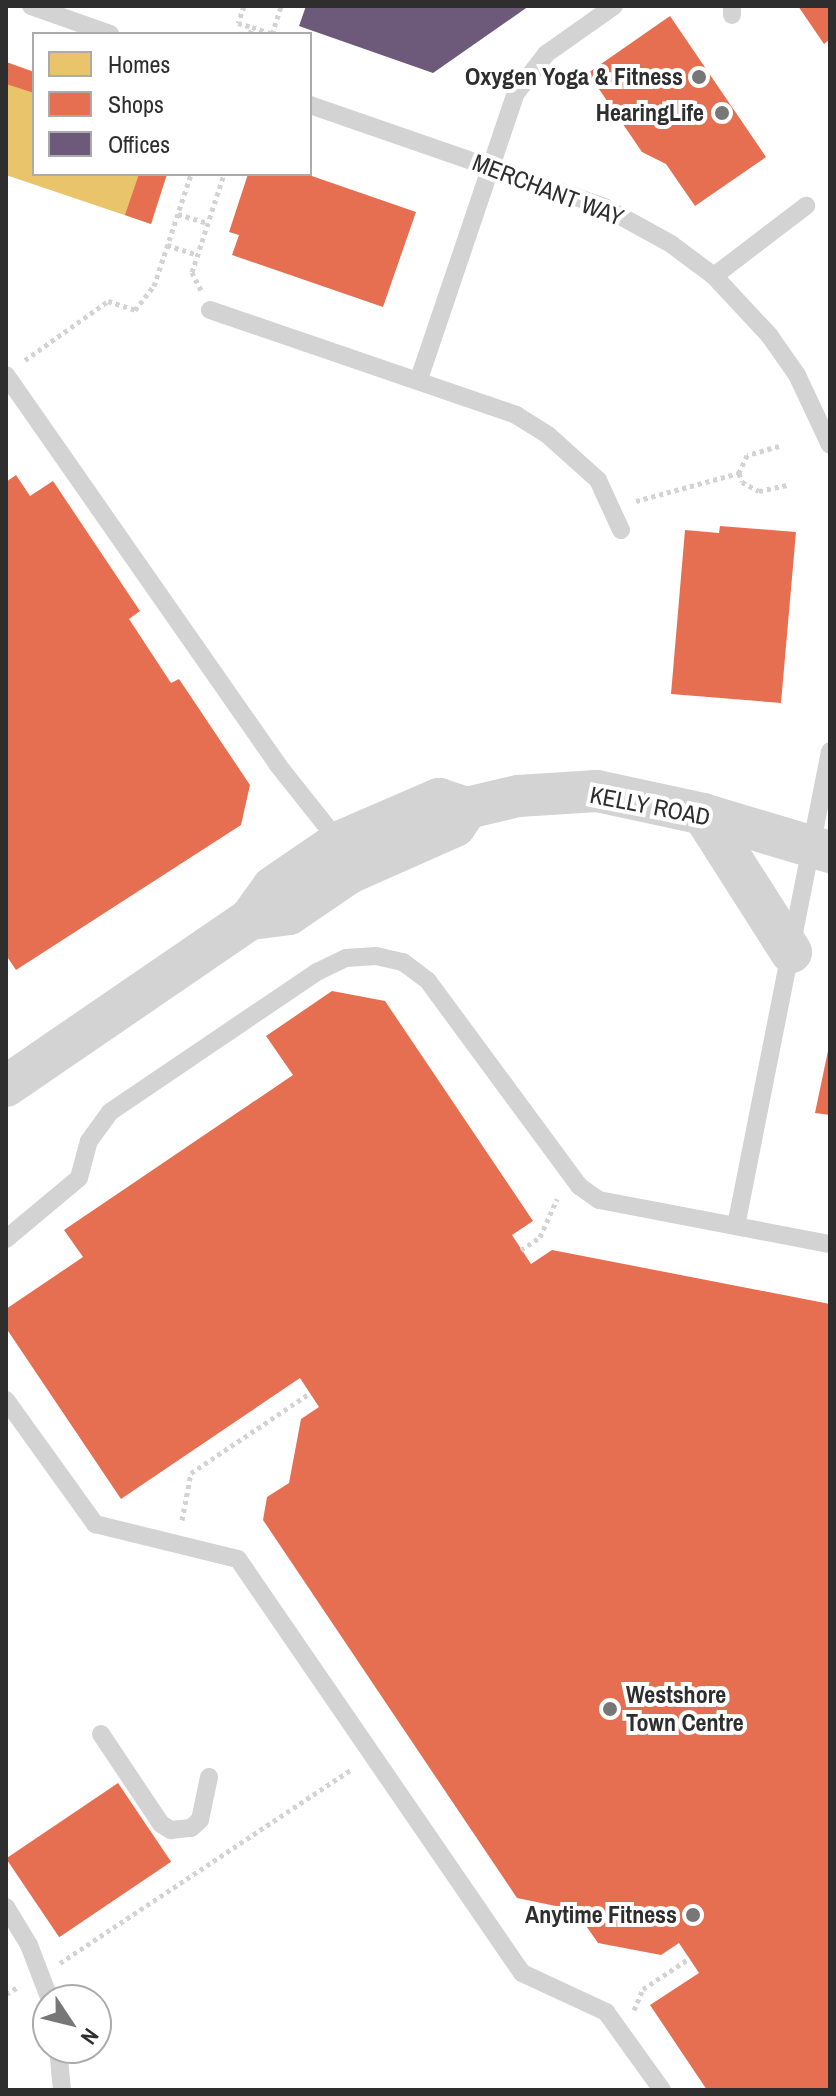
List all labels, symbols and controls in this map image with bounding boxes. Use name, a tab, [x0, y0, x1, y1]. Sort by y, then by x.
legend	[32, 32, 312, 176]
text: Homes	[108, 48, 170, 80]
place label: Oxygen Yoga & Fitness	[465, 63, 683, 91]
marker: Oxygen Yoga & Fitness	[690, 68, 708, 86]
text: Shops	[108, 88, 164, 120]
place label: HearingLife	[596, 99, 704, 127]
marker: HearingLife	[711, 102, 733, 124]
text: Offices	[108, 128, 170, 160]
street label: MERCHANT WAY	[468, 148, 628, 232]
street label: KELLY ROAD	[587, 780, 713, 832]
place label: Westshore Town Centre	[626, 1681, 744, 1737]
marker: Westshore Town Centre	[601, 1700, 619, 1718]
place label: Anytime Fitness	[525, 1901, 677, 1929]
marker: Anytime Fitness	[684, 1906, 702, 1924]
north arrow	[32, 1984, 112, 2064]
text: N	[74, 2023, 106, 2051]

